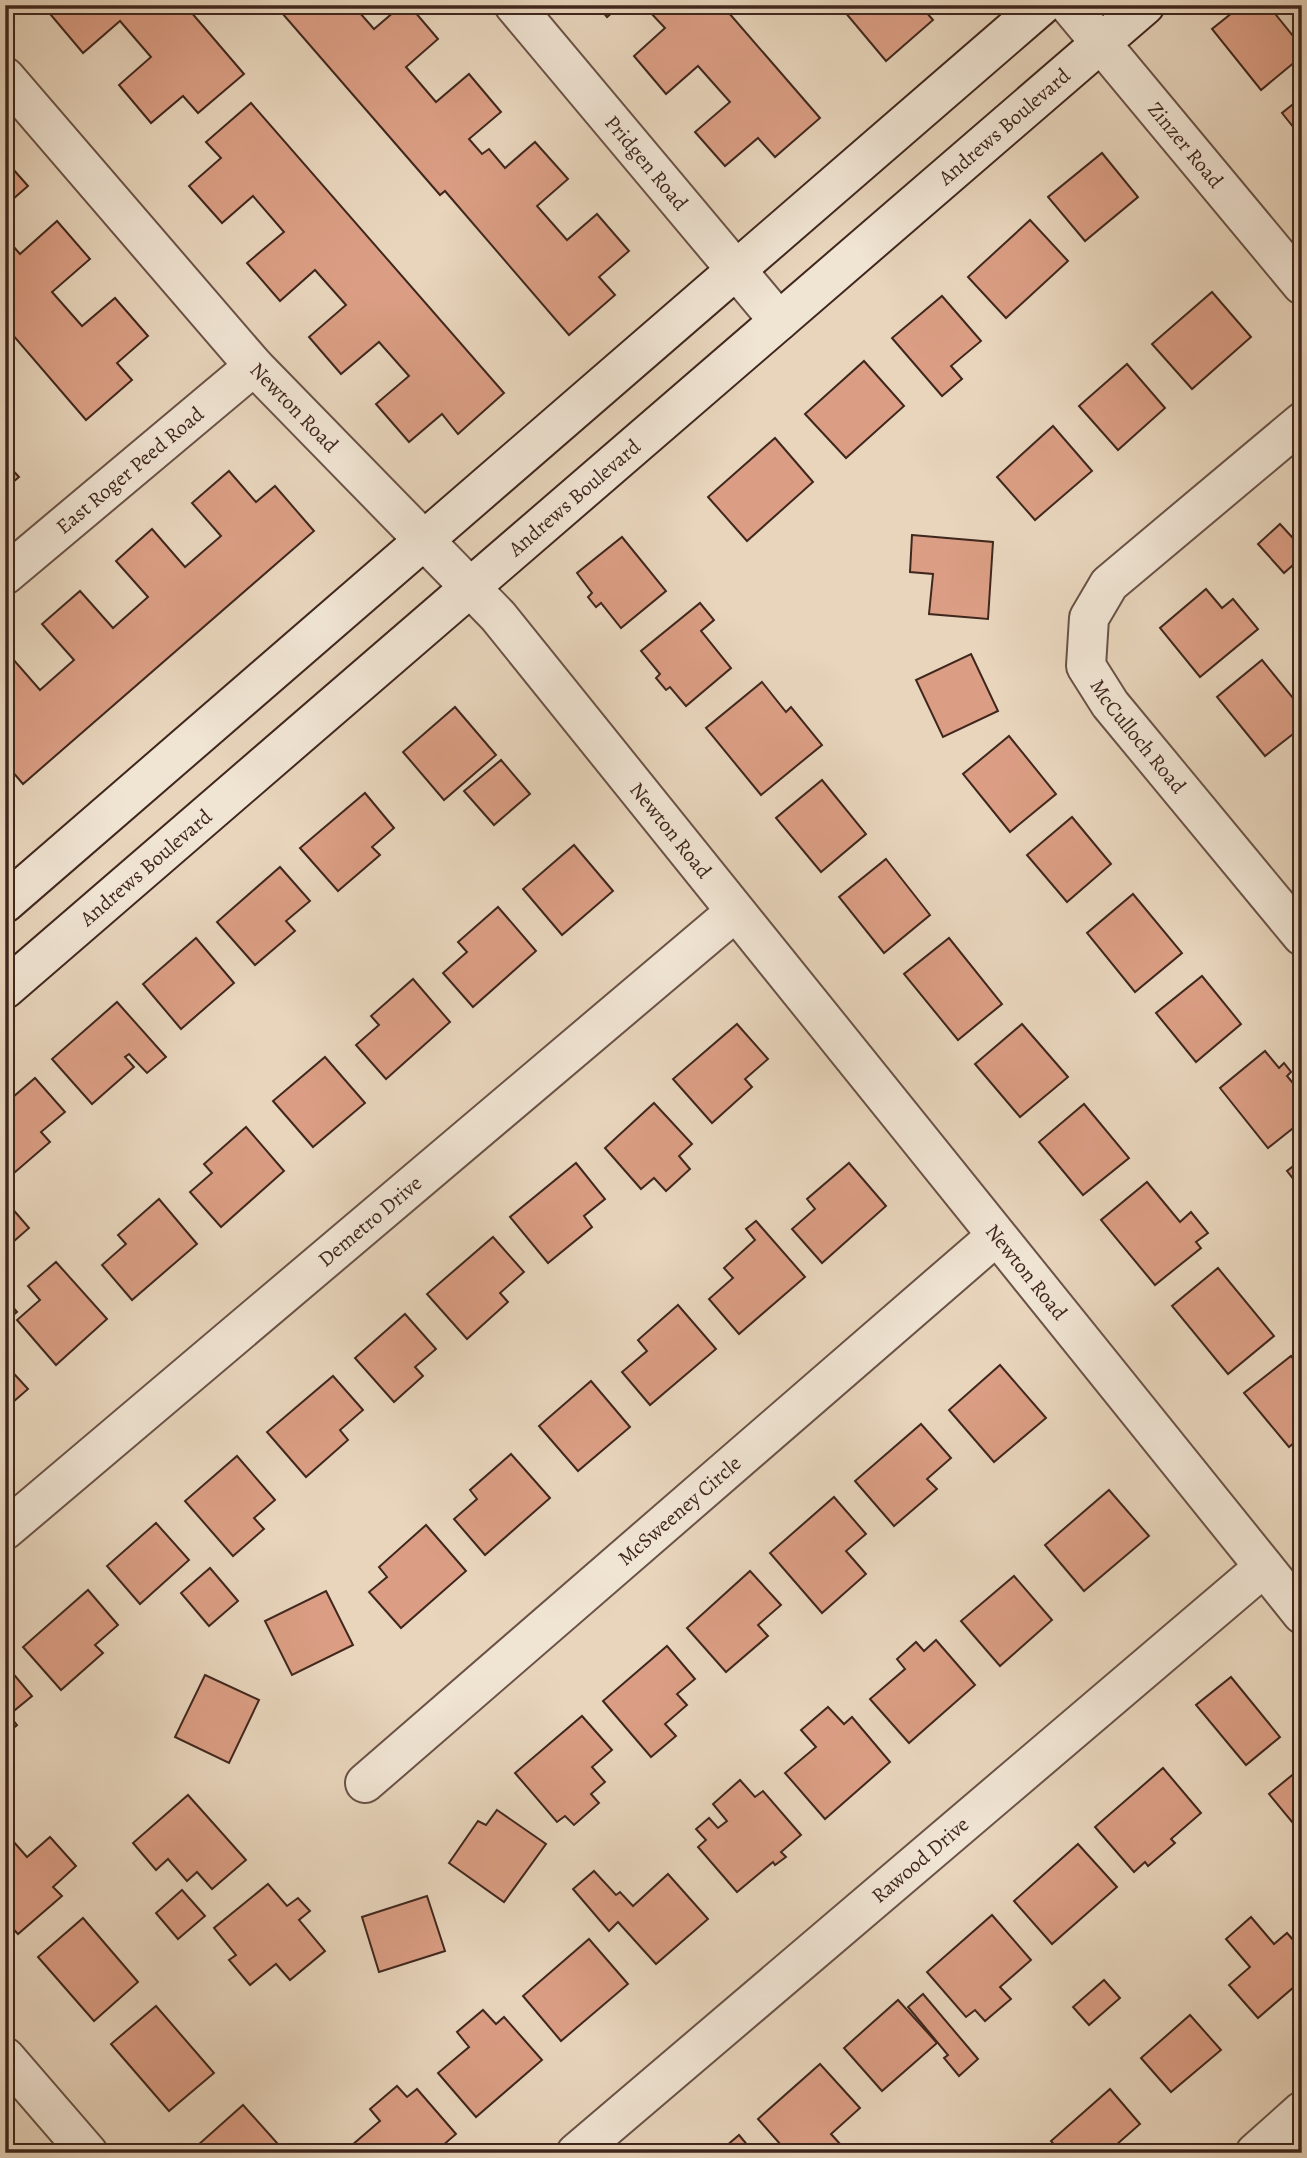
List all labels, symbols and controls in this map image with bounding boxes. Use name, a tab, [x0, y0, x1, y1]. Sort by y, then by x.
street label: Andrews Boulevard	[932, 61, 1077, 192]
street label: Zinzer Road	[1141, 96, 1230, 195]
street label: Pridgen Road	[598, 109, 695, 217]
street label: Newton Road	[244, 356, 345, 459]
street label: East Roger Peed Road	[50, 400, 210, 540]
street label: Andrews Boulevard	[502, 432, 647, 563]
street label: McCulloch Road	[1084, 673, 1193, 800]
street label: Newton Road	[623, 776, 718, 885]
street label: Andrews Boulevard	[73, 802, 218, 933]
street label: Demetro Drive	[312, 1169, 428, 1273]
street label: Newton Road	[979, 1218, 1074, 1326]
street label: McSweeney Circle	[612, 1449, 747, 1572]
street label: Rawood Drive	[865, 1810, 975, 1909]

